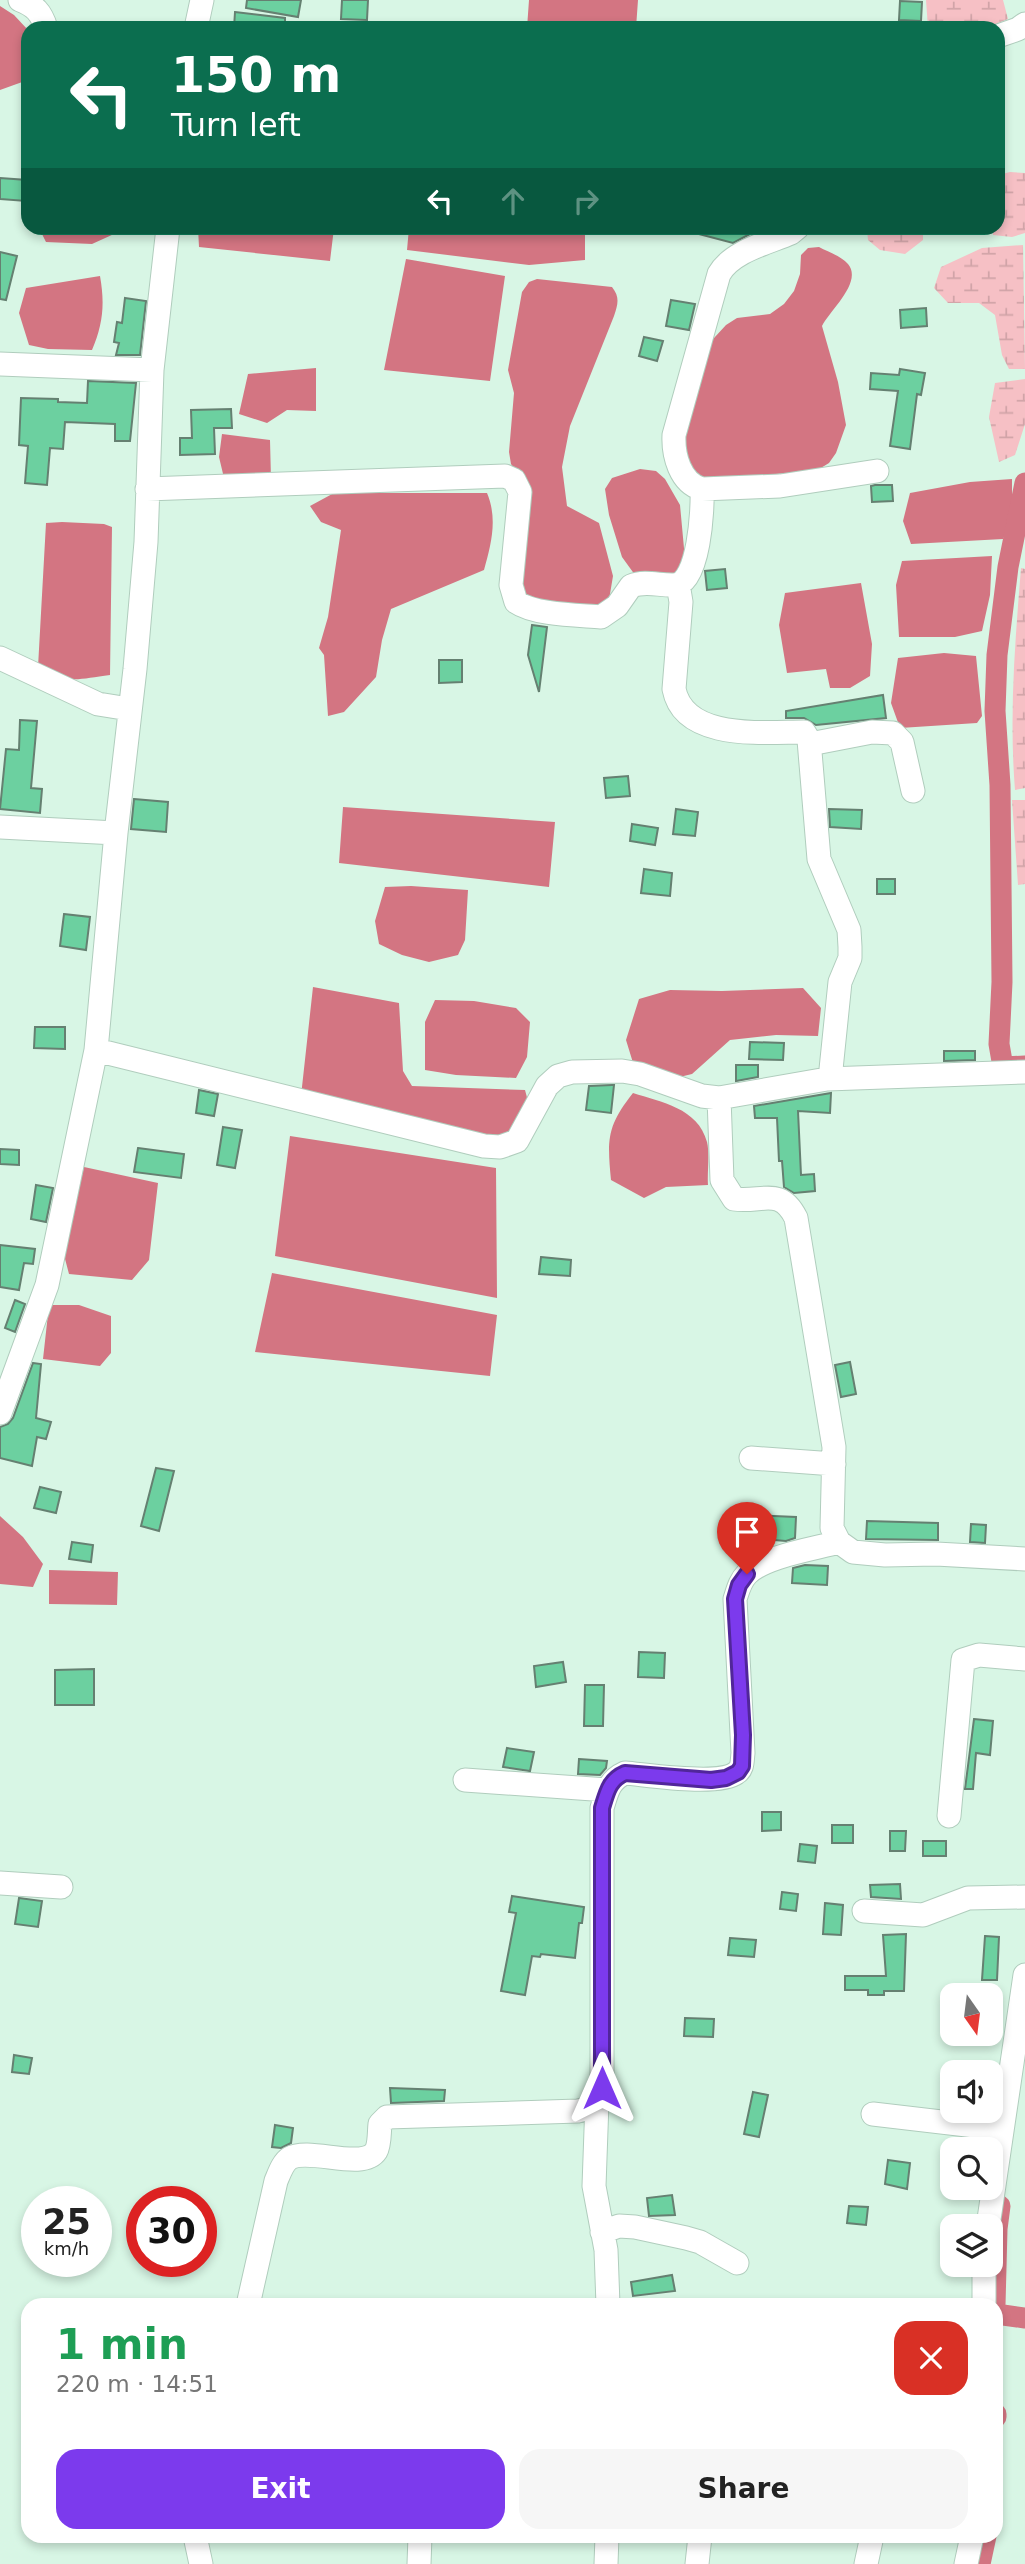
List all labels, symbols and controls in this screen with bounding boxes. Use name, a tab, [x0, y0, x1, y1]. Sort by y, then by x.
text: 150 m	[171, 47, 341, 104]
icon: left	[56, 49, 147, 140]
text: Turn left	[171, 106, 301, 144]
icon: left	[421, 182, 459, 220]
icon: ahead	[494, 182, 532, 220]
icon: right	[567, 182, 605, 220]
pin	[717, 1502, 777, 1574]
icon: arrive	[728, 1513, 766, 1551]
north arrow	[940, 1983, 1003, 2046]
map controls	[940, 1983, 1003, 2277]
position arrow	[565, 2051, 639, 2125]
button: sound	[940, 2060, 1003, 2123]
button: search	[940, 2137, 1003, 2200]
speed limit sign: 30	[126, 2186, 217, 2277]
text: 25	[42, 2202, 91, 2242]
button: layers	[940, 2214, 1003, 2277]
text: km/h	[44, 2238, 89, 2259]
text: 1 min	[56, 2320, 188, 2369]
button: close	[894, 2321, 968, 2395]
text: 220 m · 14:51	[56, 2371, 218, 2397]
button: Exit	[56, 2449, 505, 2529]
button: Share	[519, 2449, 968, 2529]

